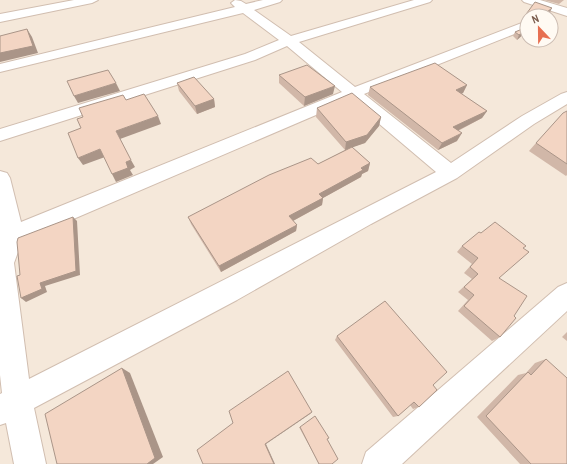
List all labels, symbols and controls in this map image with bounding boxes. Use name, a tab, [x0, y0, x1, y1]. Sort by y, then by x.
north arrow	[519, 8, 559, 48]
text: N	[530, 11, 541, 26]

